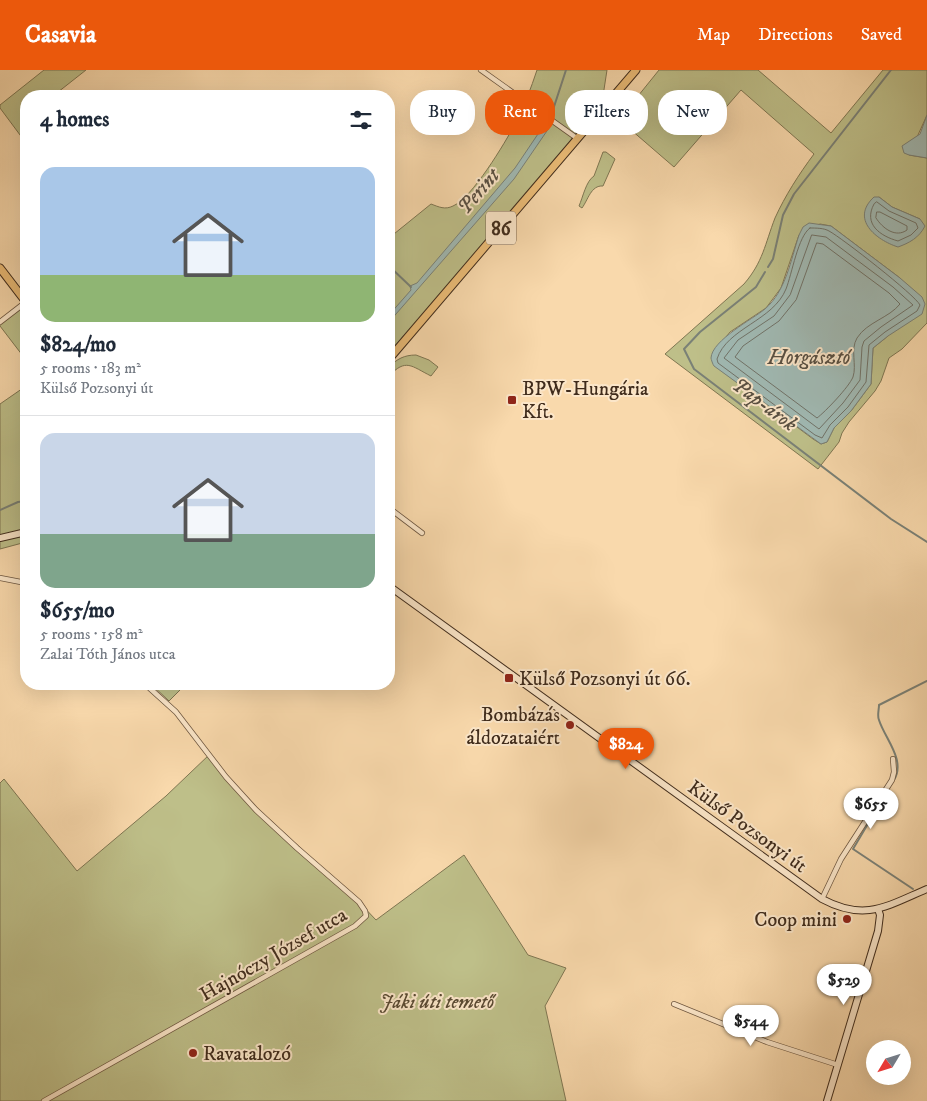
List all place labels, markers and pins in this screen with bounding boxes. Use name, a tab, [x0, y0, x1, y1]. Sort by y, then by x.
place label: BPW-Hungária Kft.	[522, 377, 649, 425]
marker: BPW-Hungária Kft.	[506, 394, 518, 406]
place label: Külső Pozsonyi út 66.	[519, 667, 690, 692]
marker: Külső Pozsonyi út 66.	[503, 672, 515, 684]
place label: Bombázás áldozataiért	[466, 703, 560, 751]
marker: Bombázás áldozataiért	[564, 719, 576, 731]
pin: $824	[596, 728, 656, 770]
pin: $655	[841, 788, 901, 830]
place label: Coop mini	[754, 908, 837, 933]
marker: Coop mini	[841, 913, 853, 925]
pin: $529	[814, 964, 874, 1006]
pin: $544	[721, 1004, 781, 1047]
place label: Ravatalozó	[203, 1042, 291, 1067]
marker: Ravatalozó	[187, 1047, 199, 1059]

